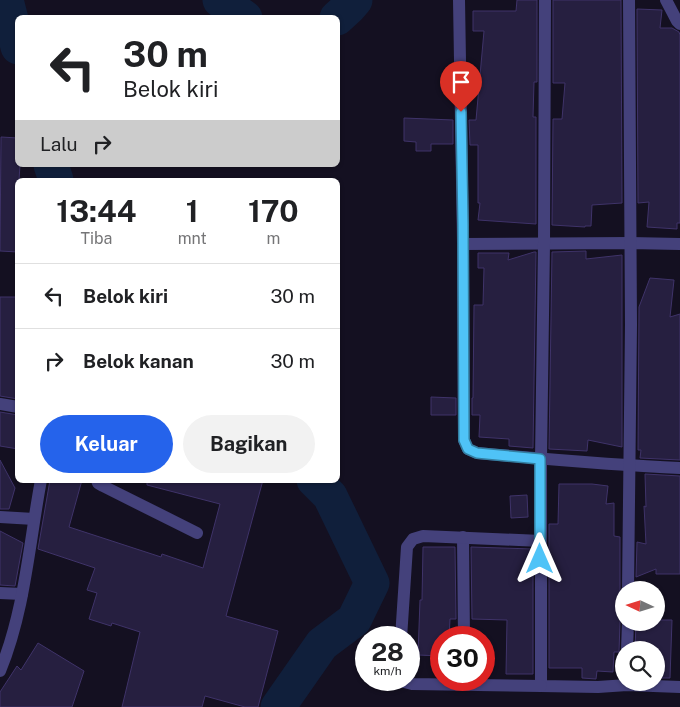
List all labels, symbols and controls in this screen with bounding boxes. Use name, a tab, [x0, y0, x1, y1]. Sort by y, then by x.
text: 30 m	[123, 34, 208, 75]
icon: left	[40, 35, 105, 100]
pin	[440, 61, 482, 112]
icon: arrive	[447, 68, 475, 96]
text: Belok kiri	[123, 76, 219, 102]
icon: right	[88, 130, 116, 158]
text: Lalu	[40, 133, 78, 155]
text: 13:44	[56, 193, 136, 229]
text: 1	[186, 193, 199, 229]
text: 170	[248, 193, 299, 229]
text: Tiba	[80, 229, 112, 248]
text: mnt	[178, 229, 207, 248]
text: m	[266, 229, 280, 248]
icon: left	[40, 282, 68, 310]
text: Belok kiri	[83, 285, 168, 307]
text: 30 m	[270, 285, 315, 307]
icon: right	[40, 347, 68, 375]
text: Belok kanan	[83, 350, 194, 372]
text: 30 m	[270, 350, 315, 372]
button: Keluar	[40, 415, 173, 473]
button: Bagikan	[183, 415, 315, 473]
position arrow	[513, 532, 565, 584]
north arrow	[615, 581, 665, 631]
map controls	[615, 581, 665, 691]
speed limit sign: 30	[430, 626, 495, 691]
text: 28	[371, 637, 404, 667]
button: search	[615, 641, 665, 691]
text: km/h	[373, 664, 402, 678]

